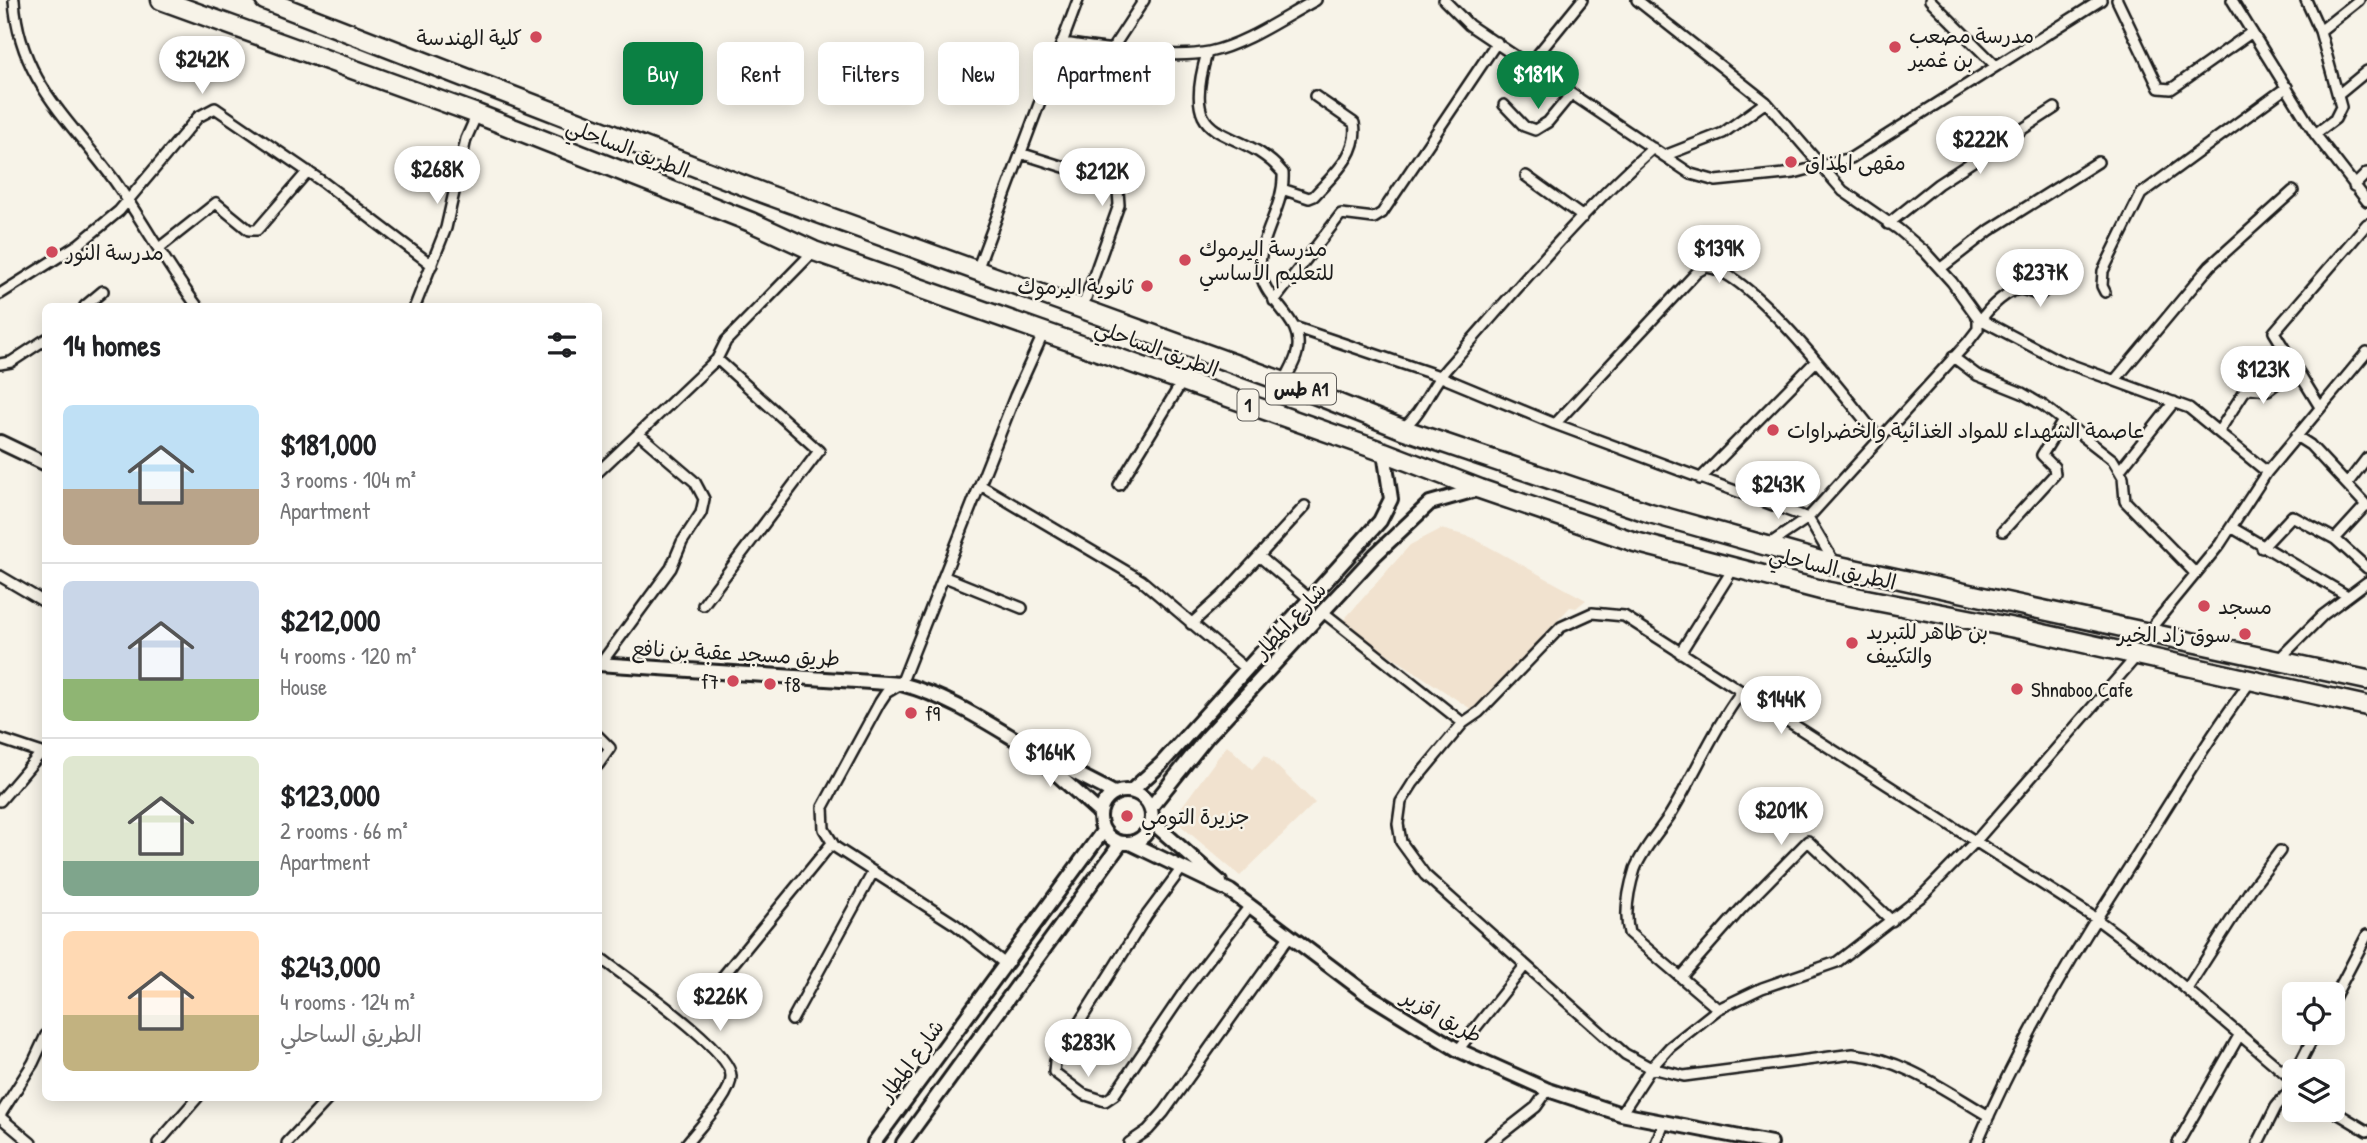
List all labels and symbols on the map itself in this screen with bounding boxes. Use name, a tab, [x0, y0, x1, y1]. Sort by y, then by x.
place label: مدرسة مصعب بن عُمير	[1907, 21, 2034, 74]
place label: كلية الهندسة	[416, 23, 522, 52]
marker: كلية الهندسة	[528, 29, 544, 45]
pin: $242K	[153, 36, 251, 96]
marker: مدرسة مصعب بن عُمير	[1887, 39, 1903, 55]
pin: $181K	[1489, 52, 1587, 111]
street label: الطريق الساحلي	[561, 111, 694, 189]
pin: $222K	[1931, 116, 2029, 176]
pin: $268K	[388, 146, 486, 206]
pin: $212K	[1053, 148, 1151, 208]
place label: مقهى المذاق	[1805, 148, 1906, 177]
marker: مقهى المذاق	[1783, 154, 1799, 170]
pin: $139K	[1670, 226, 1768, 285]
place label: مدرسة اليرموك للتعليم الأساسي	[1199, 234, 1334, 292]
place label: مدرسة النور	[64, 238, 164, 267]
marker: مدرسة النور	[44, 244, 60, 260]
pin: $237K	[1991, 250, 2089, 309]
marker: مدرسة اليرموك للتعليم الأساسي	[1177, 252, 1193, 268]
place label: ثانوية اليرموك	[1017, 272, 1134, 301]
marker: ثانوية اليرموك	[1139, 278, 1155, 294]
street label: الطريق الساحلي	[1089, 312, 1223, 388]
pin: $123K	[2214, 346, 2312, 406]
road number: طس A1	[1266, 374, 1336, 404]
road number: 1	[1238, 390, 1258, 420]
place label: عاصمة الشهداء للمواد الغذائية والخضراوات	[1787, 416, 2146, 445]
marker: عاصمة الشهداء للمواد الغذائية والخضراوات	[1765, 422, 1781, 438]
pin: $243K	[1729, 462, 1827, 521]
street label: الطريق الساحلي	[1766, 539, 1899, 602]
street label: شارع المطار	[1246, 576, 1333, 667]
place label: مسجد	[2218, 592, 2272, 621]
marker: مسجد	[2196, 598, 2212, 614]
place label: بن طاهر للتبريد والتكييف	[1866, 617, 1988, 670]
place label: سوق زاد الخير	[2116, 620, 2231, 649]
marker: سوق زاد الخير	[2237, 626, 2253, 642]
street label: طريق مسجد عقبة بن نافع	[631, 633, 841, 674]
marker: بن طاهر للتبريد والتكييف	[1844, 635, 1860, 651]
place label: f7	[701, 667, 719, 696]
place label: f8	[784, 670, 801, 699]
marker: f7	[725, 673, 741, 689]
place label: Shnaboo Cafe	[2031, 675, 2133, 704]
marker: f8	[762, 676, 778, 692]
pin: $144K	[1732, 676, 1830, 736]
marker: Shnaboo Cafe	[2009, 681, 2025, 697]
place label: f9	[925, 699, 941, 728]
marker: f9	[903, 705, 919, 721]
pin: $164K	[1001, 730, 1099, 789]
pin: $201K	[1732, 788, 1830, 847]
place label: جزيرة التومي	[1141, 802, 1250, 836]
marker: جزيرة التومي	[1119, 808, 1135, 824]
pin: $226K	[671, 974, 769, 1033]
street label: طريق اقزير	[1395, 981, 1487, 1050]
street label: شارع المطار	[870, 1013, 951, 1109]
pin: $283K	[1039, 1020, 1137, 1079]

